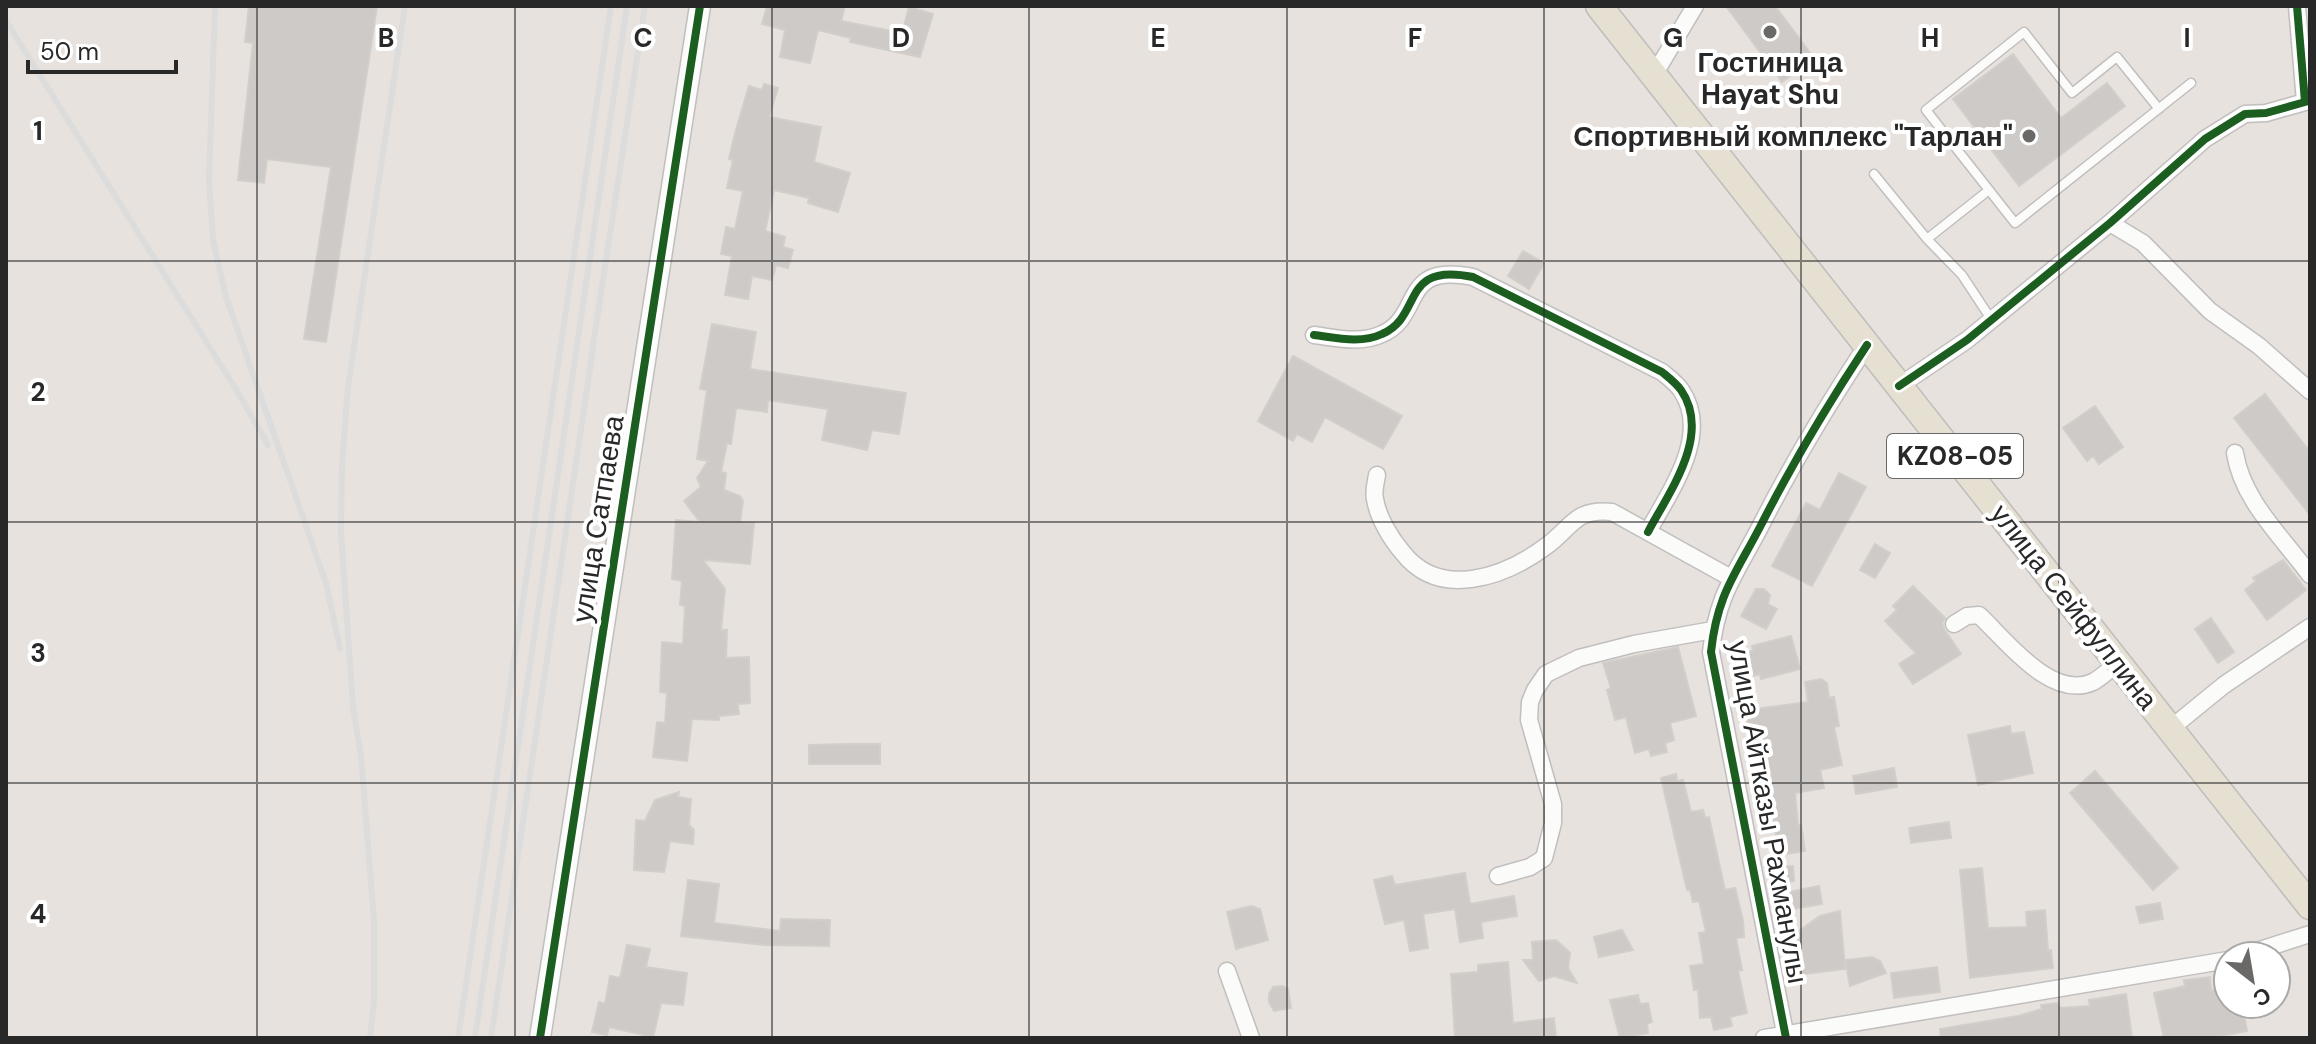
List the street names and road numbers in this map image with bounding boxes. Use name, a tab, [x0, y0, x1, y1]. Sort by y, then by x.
street label: улица Сатпаева	[563, 412, 633, 625]
road number: KZ08-05	[1887, 434, 2023, 478]
street label: улица Сейфуллина	[1982, 497, 2166, 718]
street label: улица Айтказы Рахманулы	[1720, 638, 1816, 986]

